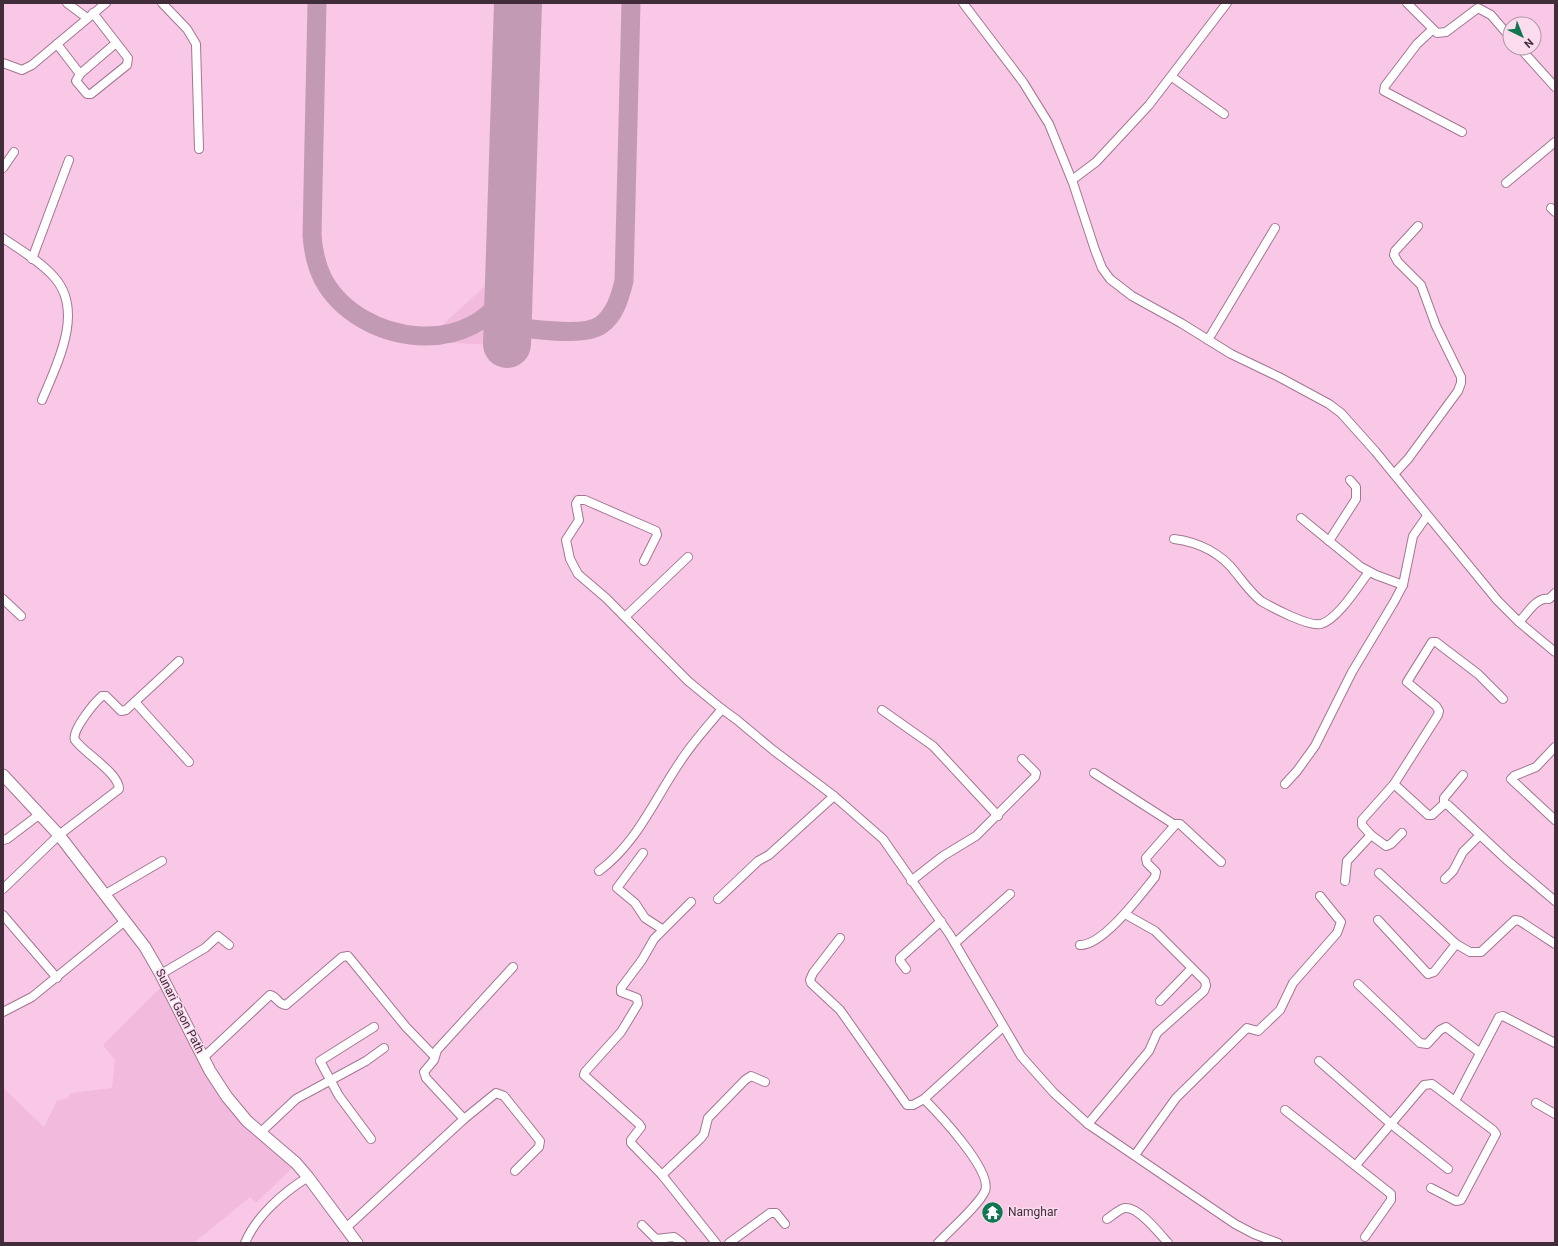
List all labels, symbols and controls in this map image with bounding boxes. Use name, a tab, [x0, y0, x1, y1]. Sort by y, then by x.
north arrow	[1502, 16, 1542, 56]
text: N	[1521, 36, 1536, 51]
street label: Sunari Gaon Path	[153, 967, 207, 1055]
temple icon: Namghar	[980, 1199, 1006, 1225]
place label: Namghar	[1008, 1205, 1058, 1219]

